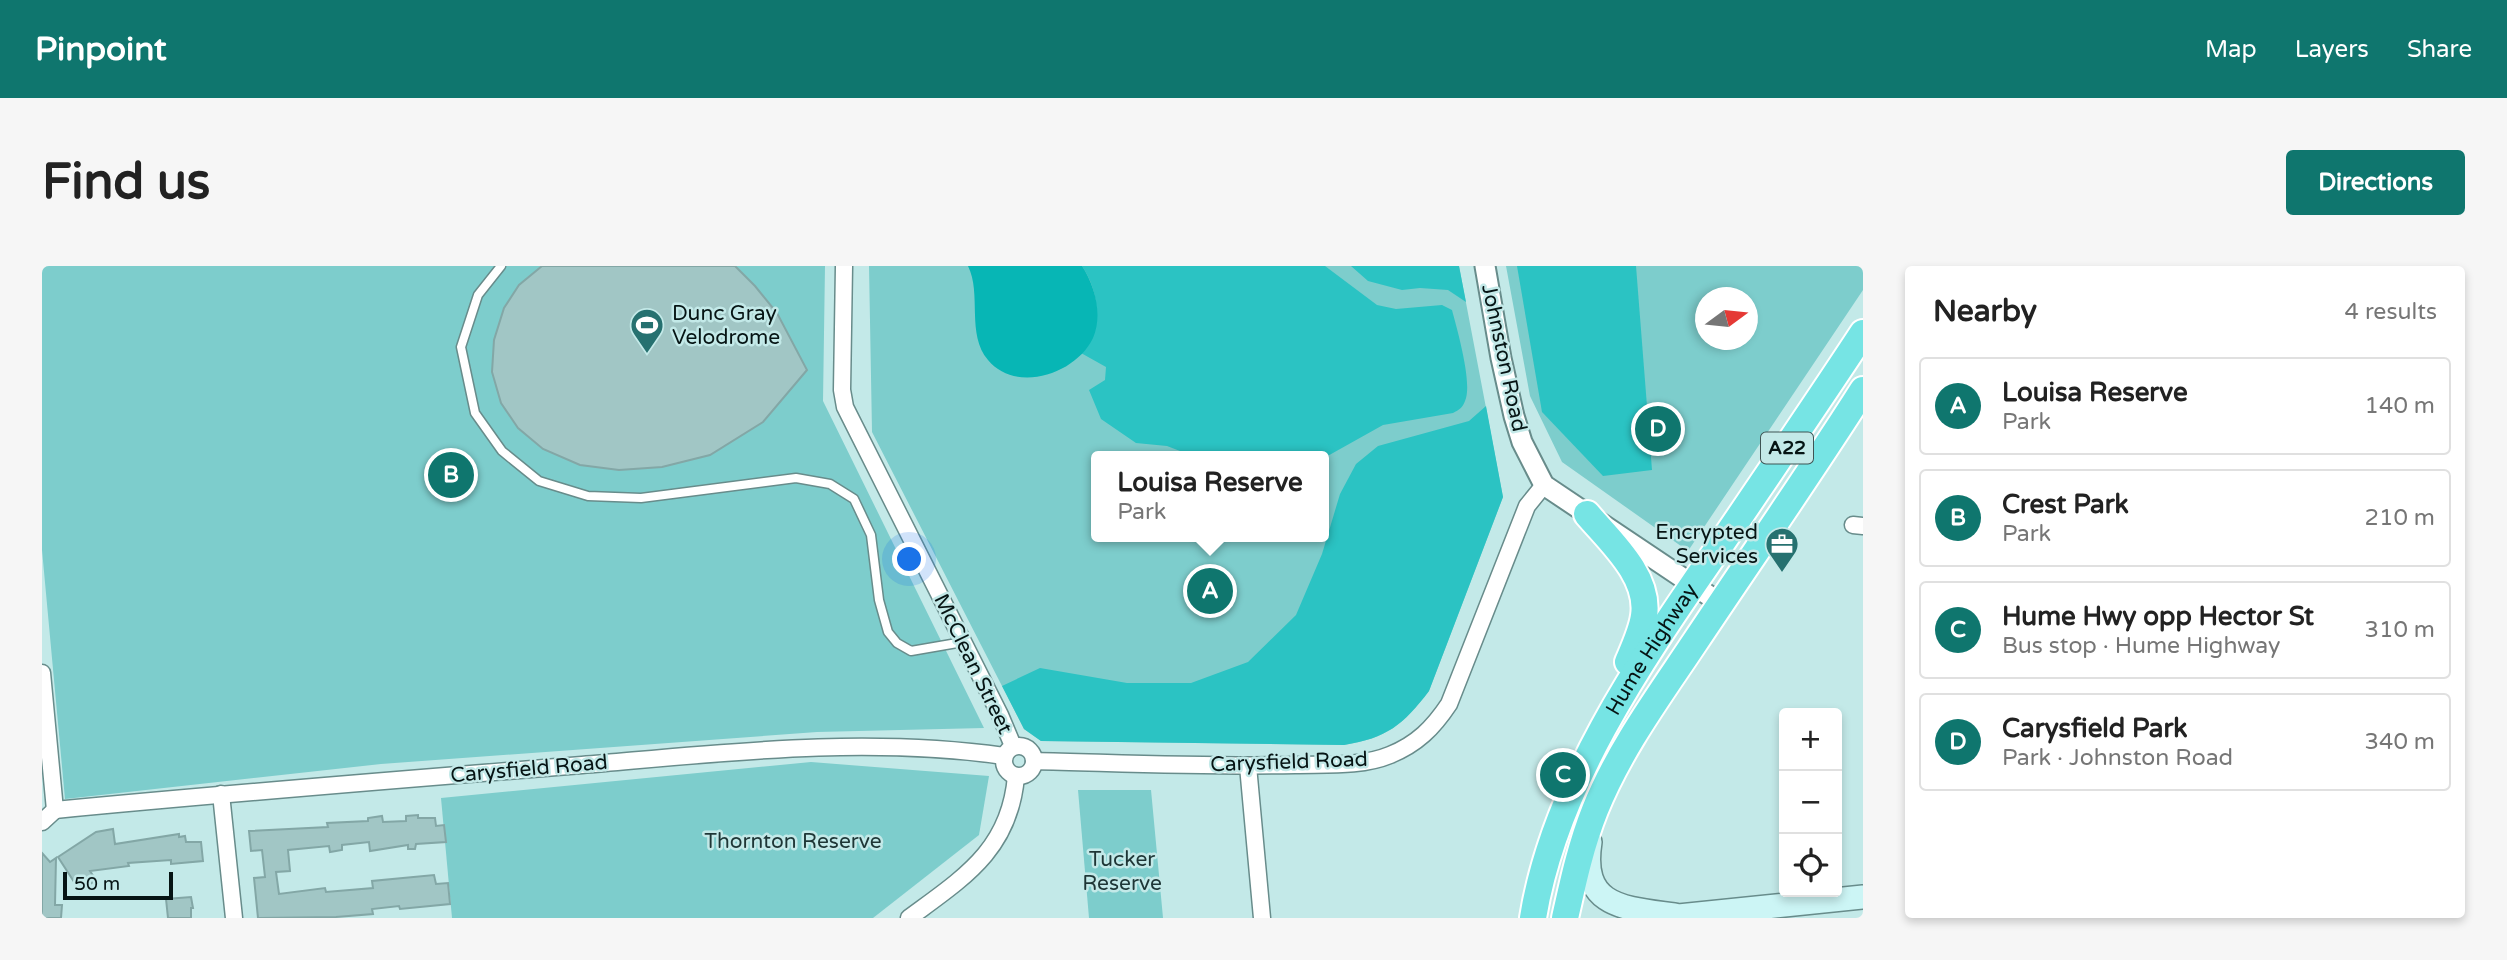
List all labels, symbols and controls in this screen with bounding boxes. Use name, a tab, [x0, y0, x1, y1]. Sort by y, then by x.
text: Pinpoint	[35, 30, 167, 69]
text: Map	[2205, 35, 2257, 64]
text: Layers	[2295, 35, 2369, 64]
text: Share	[2407, 35, 2472, 64]
button: Directions	[2286, 150, 2465, 215]
text: Find us	[42, 153, 210, 212]
street label: Johnston Road	[1476, 282, 1532, 434]
north arrow	[1695, 287, 1758, 350]
text: Nearby	[1933, 293, 2037, 330]
text: 4 results	[2344, 298, 2437, 326]
place label: Dunc Gray Velodrome	[672, 301, 780, 350]
sports icon: Dunc Gray Velodrome	[628, 306, 666, 355]
text: Louisa Reserve	[2002, 377, 2188, 408]
text: A	[1949, 392, 1967, 420]
text: 140 m	[2365, 392, 2435, 420]
pin: D	[1635, 403, 1681, 455]
text: Park	[2002, 408, 2051, 436]
road number: A22	[1761, 432, 1813, 464]
pin: B	[428, 449, 474, 501]
popup	[1091, 451, 1329, 542]
text: Louisa Reserve	[1117, 467, 1303, 498]
text: Crest Park	[2002, 489, 2129, 520]
text: Park	[1117, 498, 1166, 526]
text: B	[1950, 504, 1966, 532]
text: 210 m	[2365, 504, 2435, 532]
place label: Encrypted Services	[1655, 520, 1758, 569]
text: Park	[2002, 520, 2051, 548]
office icon: Encrypted Services	[1763, 525, 1801, 574]
your location	[892, 542, 926, 576]
pin: A	[1187, 565, 1233, 617]
street label: Hume Highway	[1600, 579, 1703, 719]
street label: McClean Street	[928, 590, 1018, 738]
text: Hume Hwy opp Hector St	[2002, 601, 2314, 632]
text: C	[1950, 616, 1966, 644]
text: 310 m	[2365, 616, 2435, 644]
text: Bus stop · Hume Highway	[2002, 632, 2280, 660]
map controls	[1779, 708, 1842, 897]
button: +	[1779, 708, 1842, 771]
text: Carysfield Park	[2002, 713, 2188, 744]
text: D	[1949, 728, 1967, 756]
text: 340 m	[2365, 728, 2435, 756]
text: Park · Johnston Road	[2002, 744, 2233, 772]
street label: Carysfield Road	[1210, 747, 1368, 777]
pin: C	[1540, 749, 1586, 801]
street label: Carysfield Road	[449, 750, 609, 788]
button: −	[1779, 771, 1842, 834]
park label: Thornton Reserve	[704, 829, 882, 854]
button: locate	[1779, 834, 1842, 897]
park label: Tucker Reserve	[1082, 847, 1162, 896]
scale bar	[63, 869, 173, 901]
text: 50 m	[74, 873, 120, 895]

